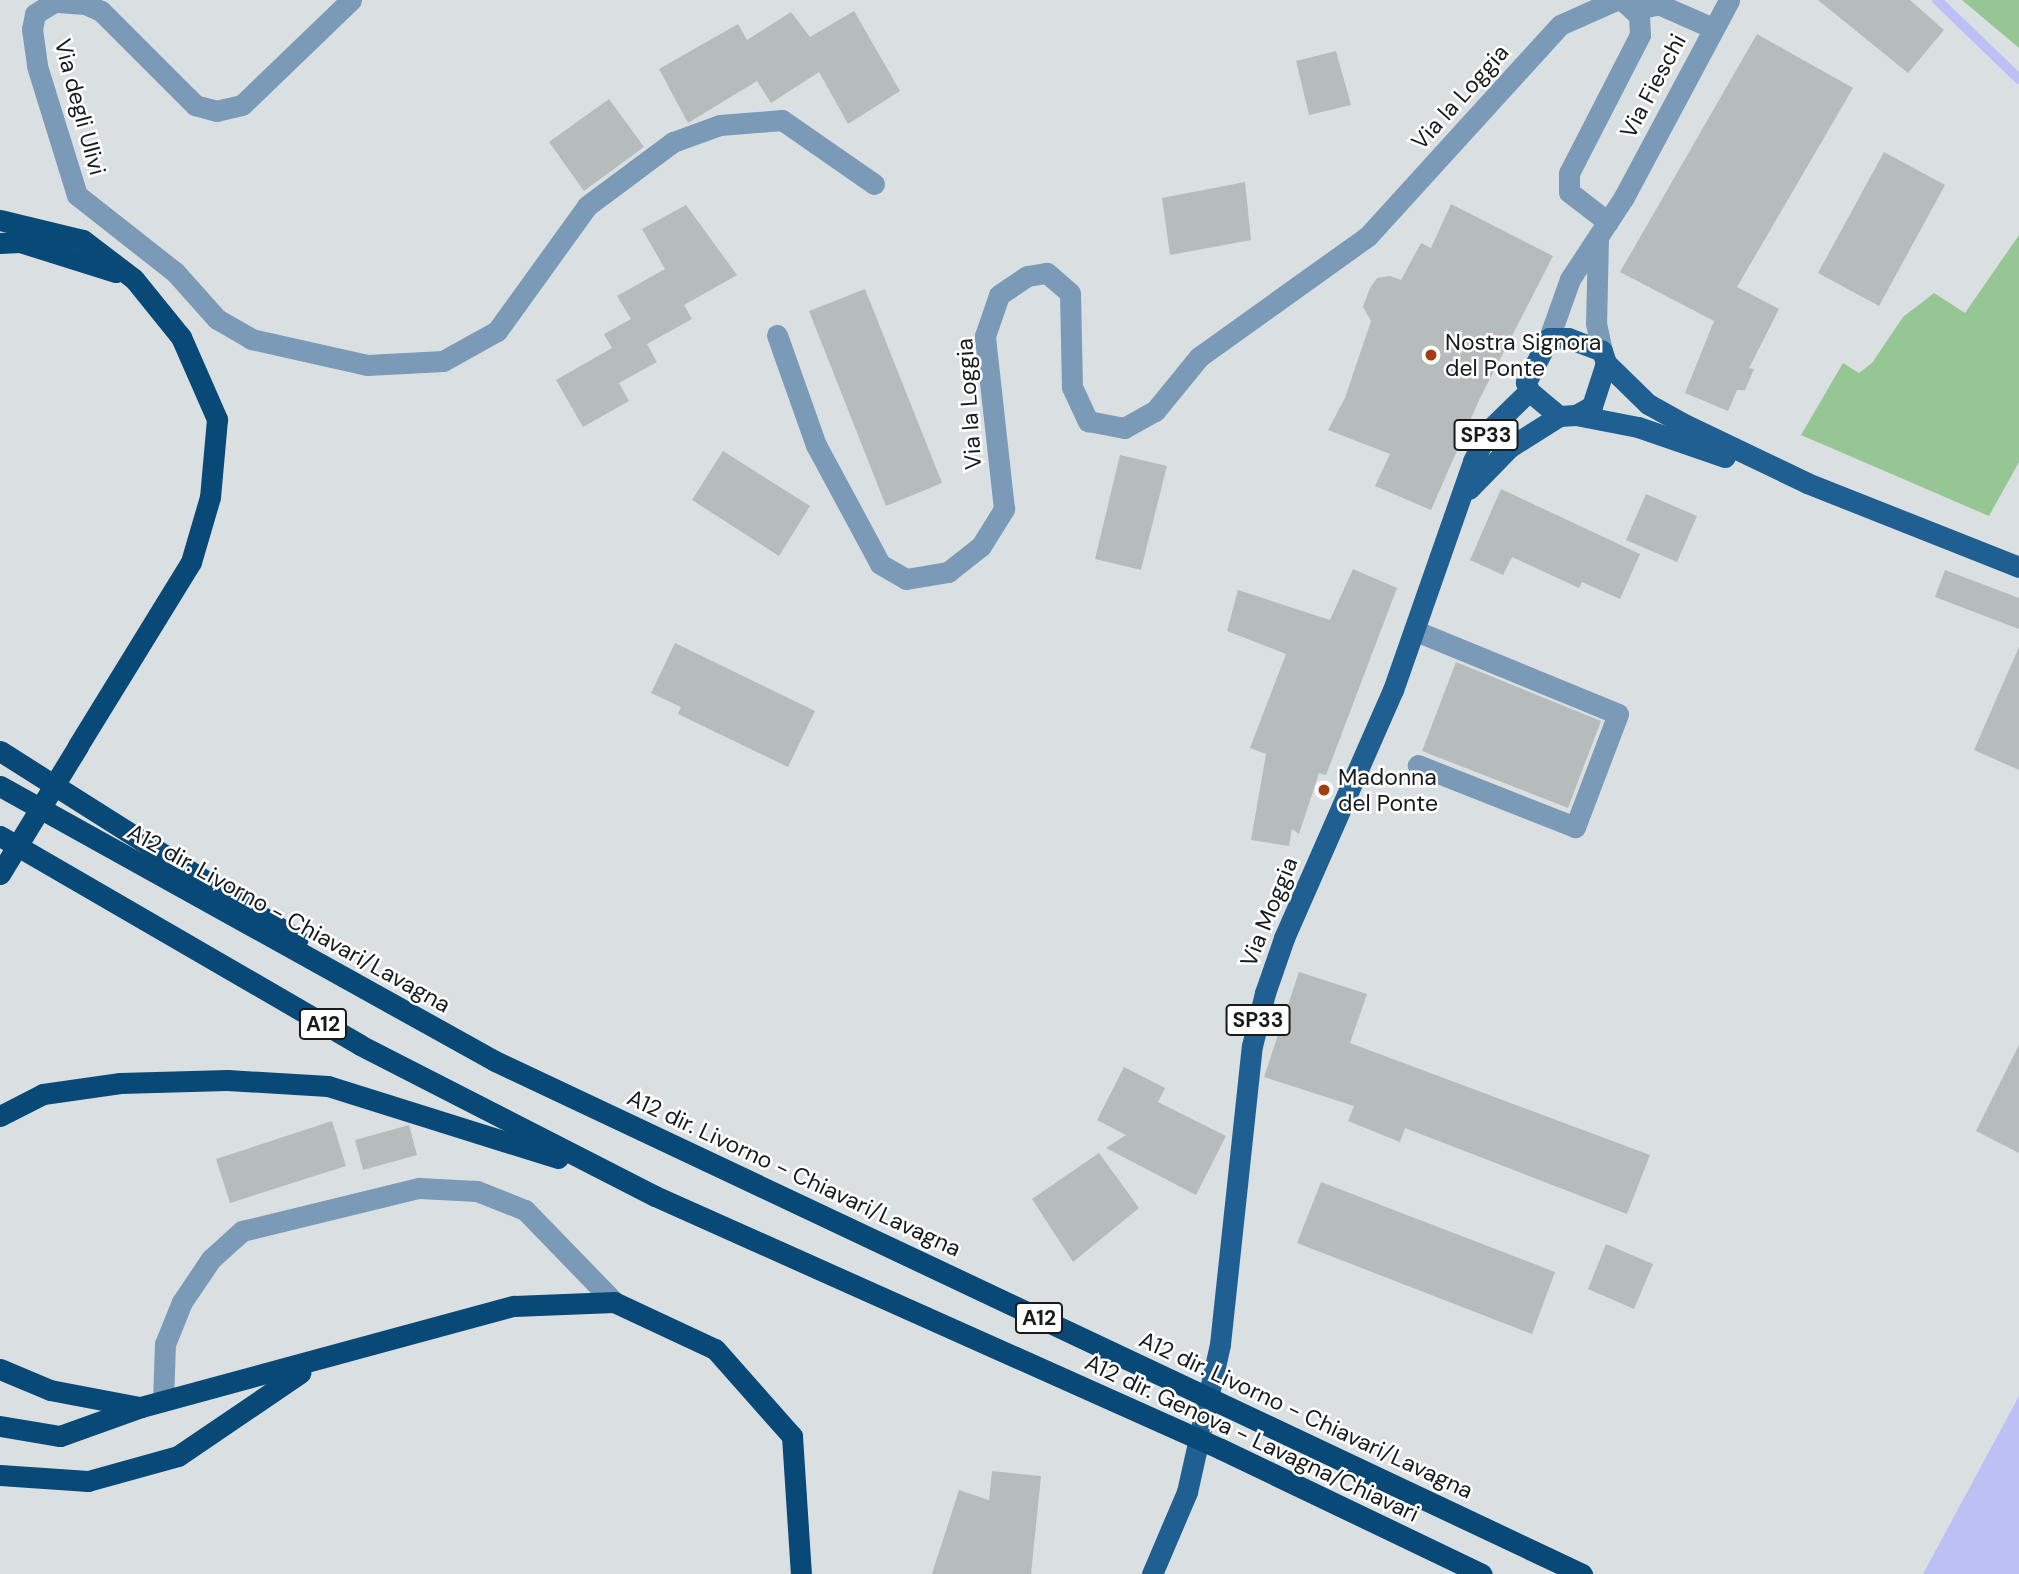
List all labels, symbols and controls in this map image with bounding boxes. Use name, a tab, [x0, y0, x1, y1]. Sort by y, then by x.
street label: Via Fieschi	[1614, 29, 1692, 143]
street label: Via degli Ulivi	[49, 36, 111, 178]
street label: Via la Loggia	[1406, 39, 1514, 155]
place label: Nostra Signora del Ponte	[1445, 328, 1601, 382]
street label: Via la Loggia	[951, 337, 987, 471]
marker: Nostra Signora del Ponte	[1423, 347, 1439, 363]
road number: SP33	[1453, 418, 1519, 452]
place label: Madonna del Ponte	[1338, 763, 1438, 817]
marker: Madonna del Ponte	[1316, 782, 1332, 798]
street label: A12 dir. Livorno - Chiavari/Lavagna	[123, 818, 455, 1018]
street label: Via Moggia	[1235, 853, 1303, 971]
road number: SP33	[1225, 1002, 1291, 1038]
road number: A12	[298, 1006, 348, 1042]
street label: A12 dir. Livorno - Chiavari/Lavagna	[623, 1083, 965, 1263]
road number: A12	[1014, 1300, 1064, 1336]
street label: A12 dir. Livorno - Chiavari/Lavagna	[1135, 1325, 1477, 1505]
street label: A12 dir. Genova - Lavagna/Chiavari	[1081, 1348, 1423, 1528]

